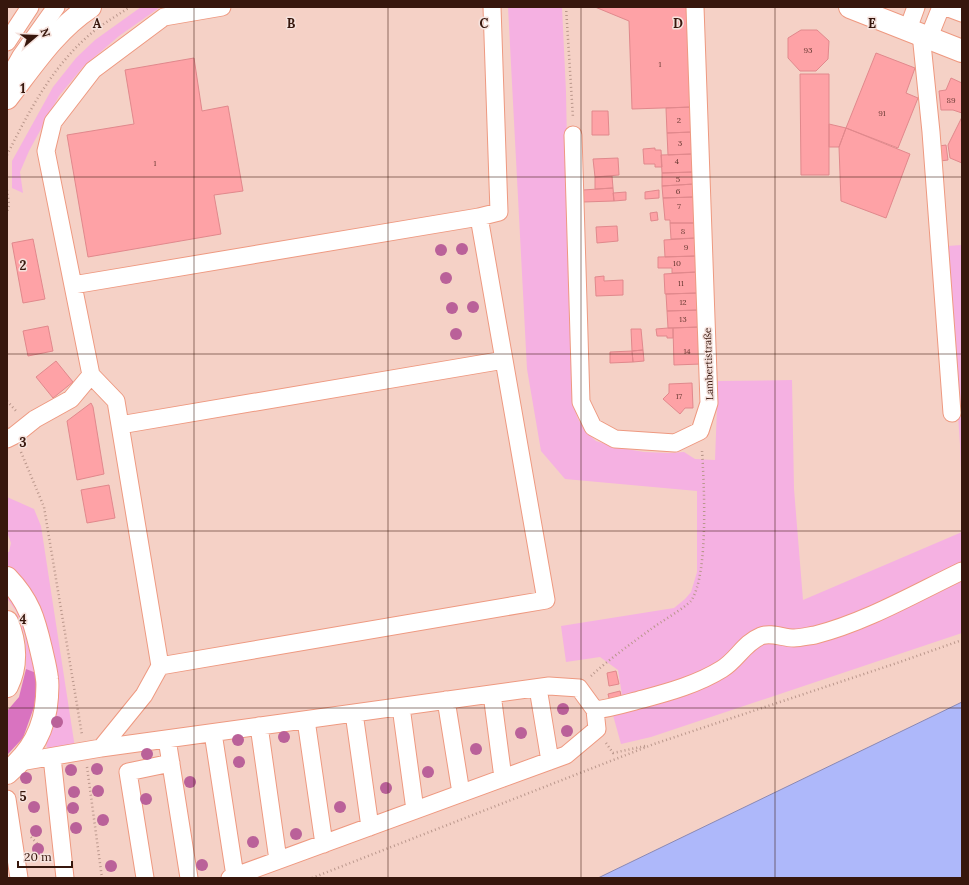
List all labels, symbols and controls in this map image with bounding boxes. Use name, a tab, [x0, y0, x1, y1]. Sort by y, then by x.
text: A	[93, 15, 102, 32]
text: B	[287, 15, 296, 32]
text: C	[480, 15, 489, 32]
text: D	[673, 15, 683, 32]
text: E	[868, 15, 876, 32]
north arrow	[16, 16, 56, 56]
text: N	[37, 26, 54, 40]
house number: 93	[803, 45, 813, 55]
house number: 1	[659, 59, 662, 69]
text: 1	[20, 80, 26, 97]
house number: 89	[946, 95, 956, 105]
house number: 91	[878, 108, 886, 118]
house number: 2	[677, 115, 681, 125]
house number: 3	[678, 138, 683, 148]
house number: 4	[675, 156, 680, 166]
house number: 1	[154, 158, 157, 168]
house number: 5	[676, 174, 680, 184]
house number: 6	[676, 186, 681, 196]
house number: 7	[677, 201, 681, 211]
house number: 8	[681, 226, 686, 236]
house number: 9	[684, 242, 689, 252]
text: 2	[20, 257, 27, 274]
house number: 10	[673, 258, 681, 268]
house number: 11	[678, 278, 684, 288]
house number: 12	[679, 297, 687, 307]
house number: 13	[679, 314, 687, 324]
street label: Lambertistraße	[701, 327, 716, 400]
house number: 14	[683, 346, 691, 356]
house number: 17	[676, 391, 683, 401]
text: 3	[19, 434, 27, 451]
text: 4	[19, 611, 27, 628]
text: 5	[19, 788, 27, 805]
scale bar	[18, 843, 72, 869]
text: 20 m	[24, 849, 52, 864]

